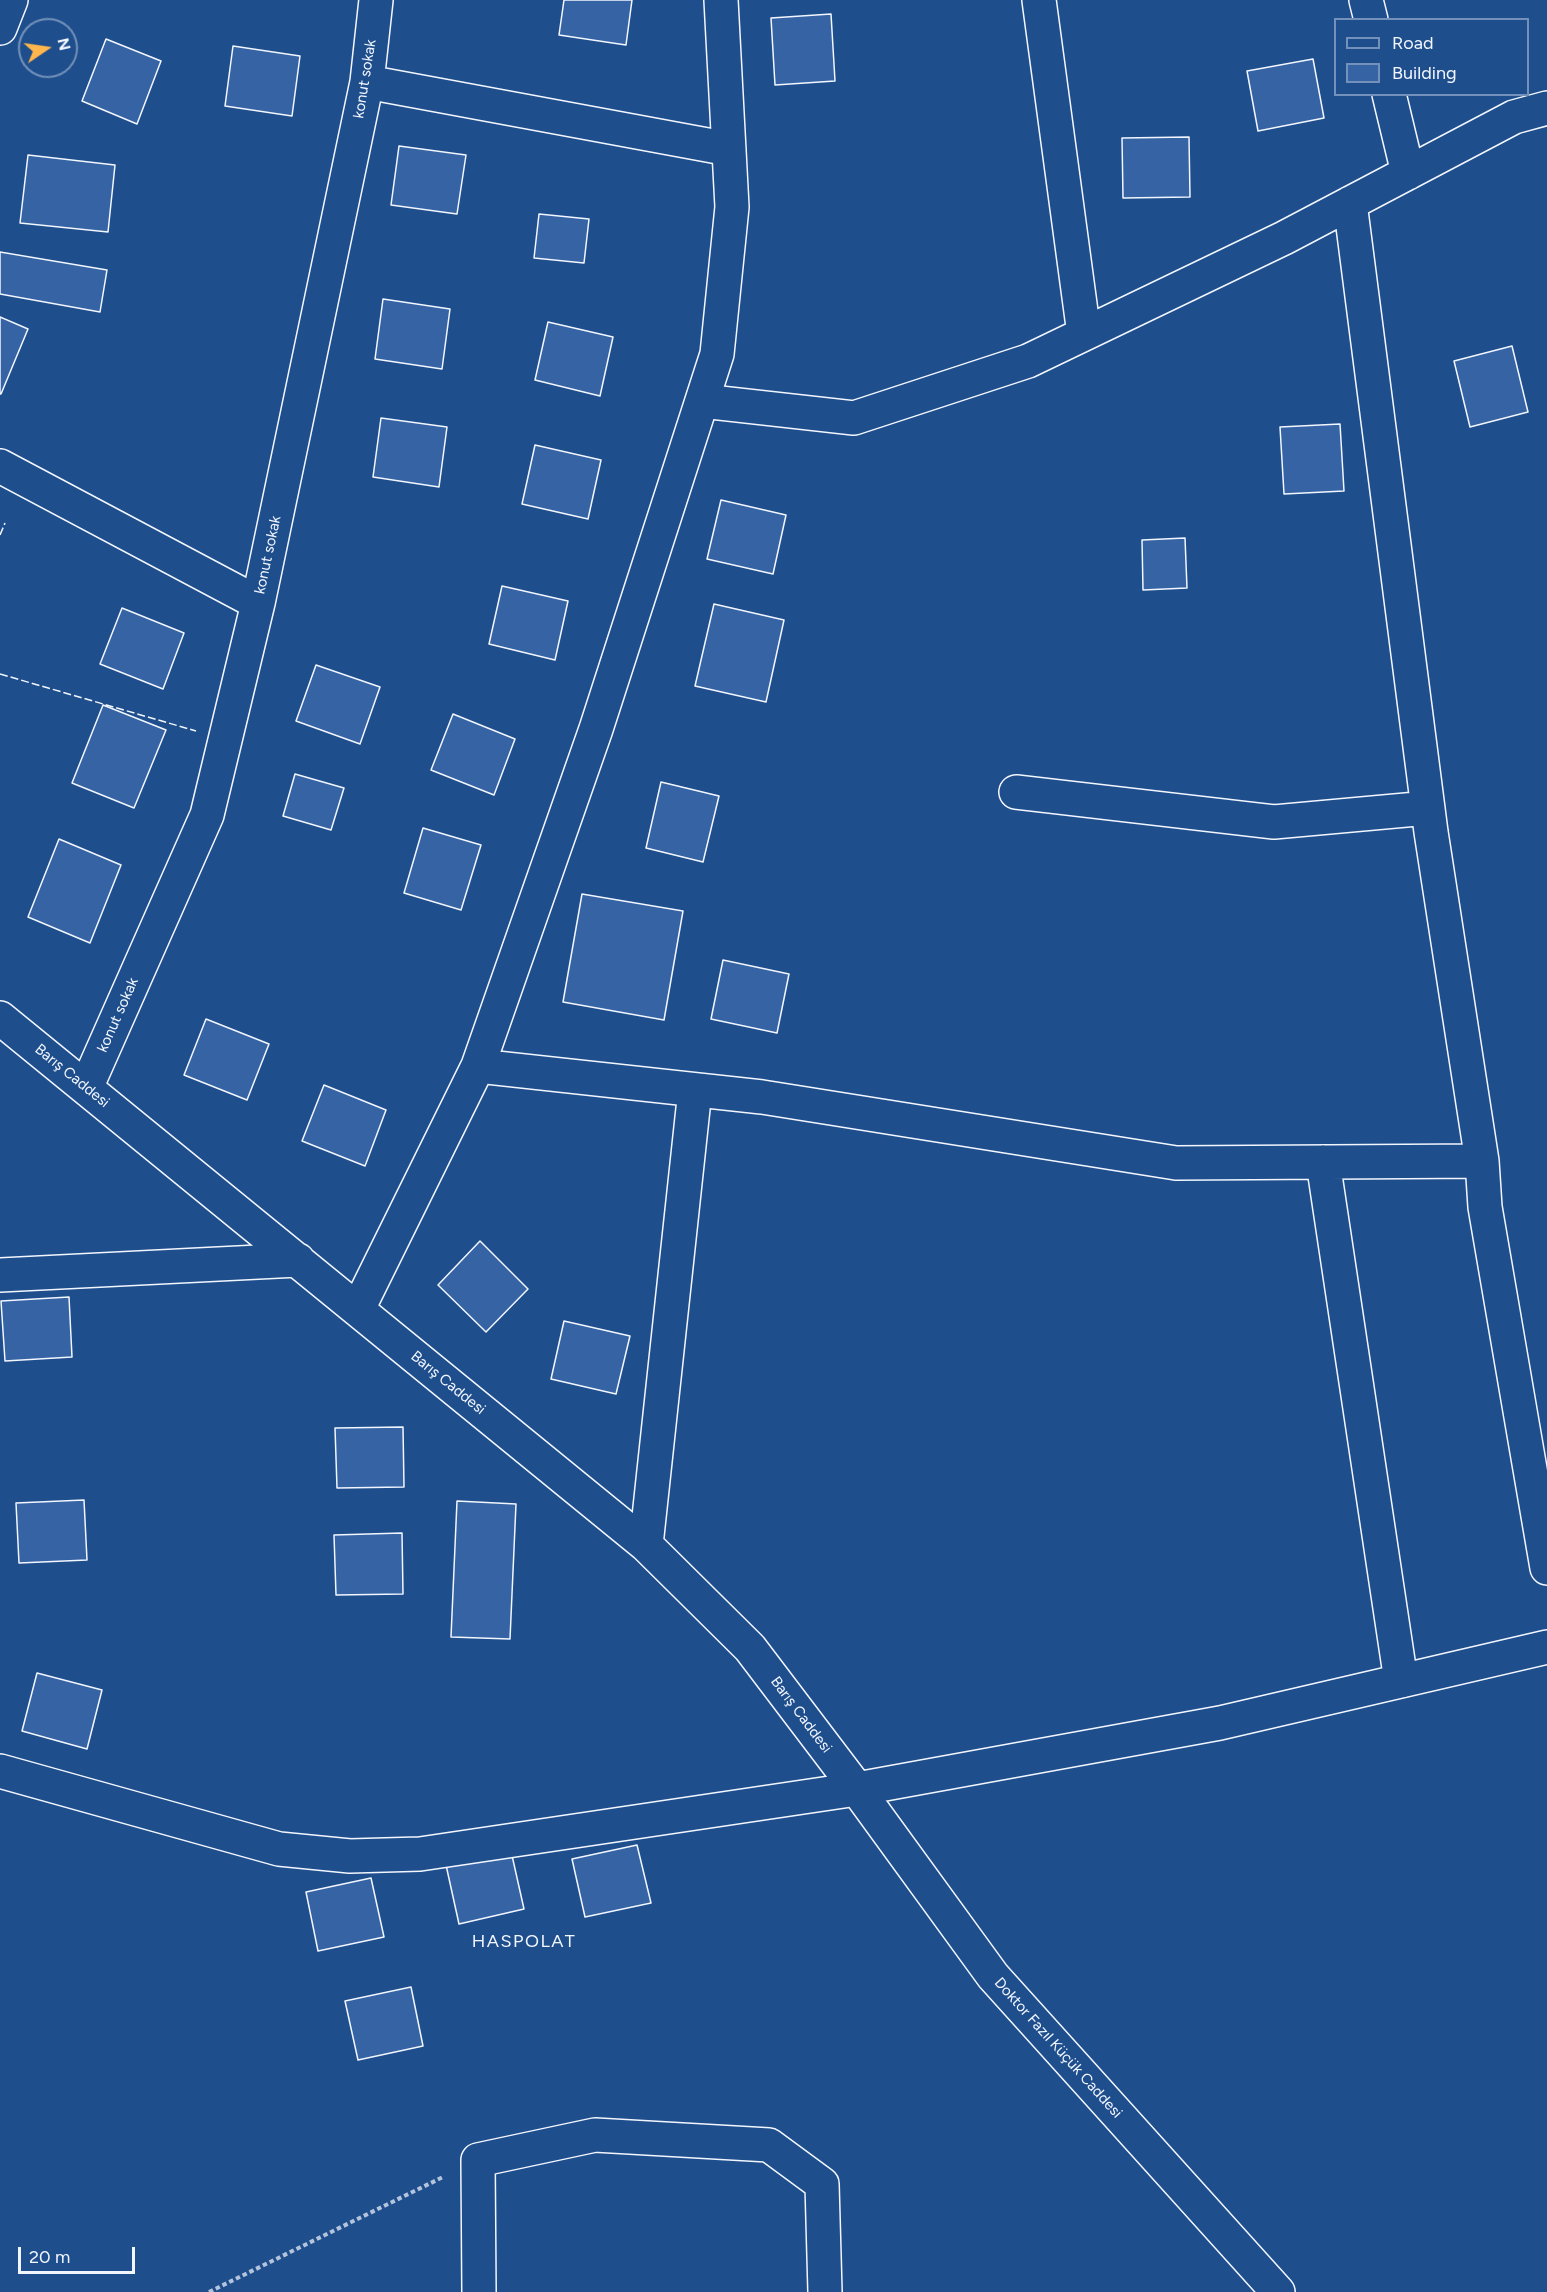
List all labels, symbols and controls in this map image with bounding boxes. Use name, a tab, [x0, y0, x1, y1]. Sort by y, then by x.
north arrow	[18, 18, 78, 78]
legend	[1334, 18, 1529, 96]
text: Road	[1392, 32, 1433, 54]
text: N	[53, 36, 75, 52]
street label: konut sokak	[350, 38, 380, 120]
text: Building	[1392, 62, 1457, 84]
street label: konut sokak	[251, 514, 285, 596]
street label: konut sokak	[94, 975, 142, 1055]
street label: Barış Caddesi	[31, 1040, 113, 1112]
street label: Barış Caddesi	[407, 1347, 489, 1419]
street label: Barış Caddesi	[766, 1673, 836, 1757]
district label: HASPOLAT	[472, 1931, 576, 1953]
street label: Doktor Fazıl Küçük Caddesi	[990, 1974, 1126, 2122]
scale bar	[21, 2235, 138, 2273]
text: 20 m	[29, 2246, 70, 2268]

